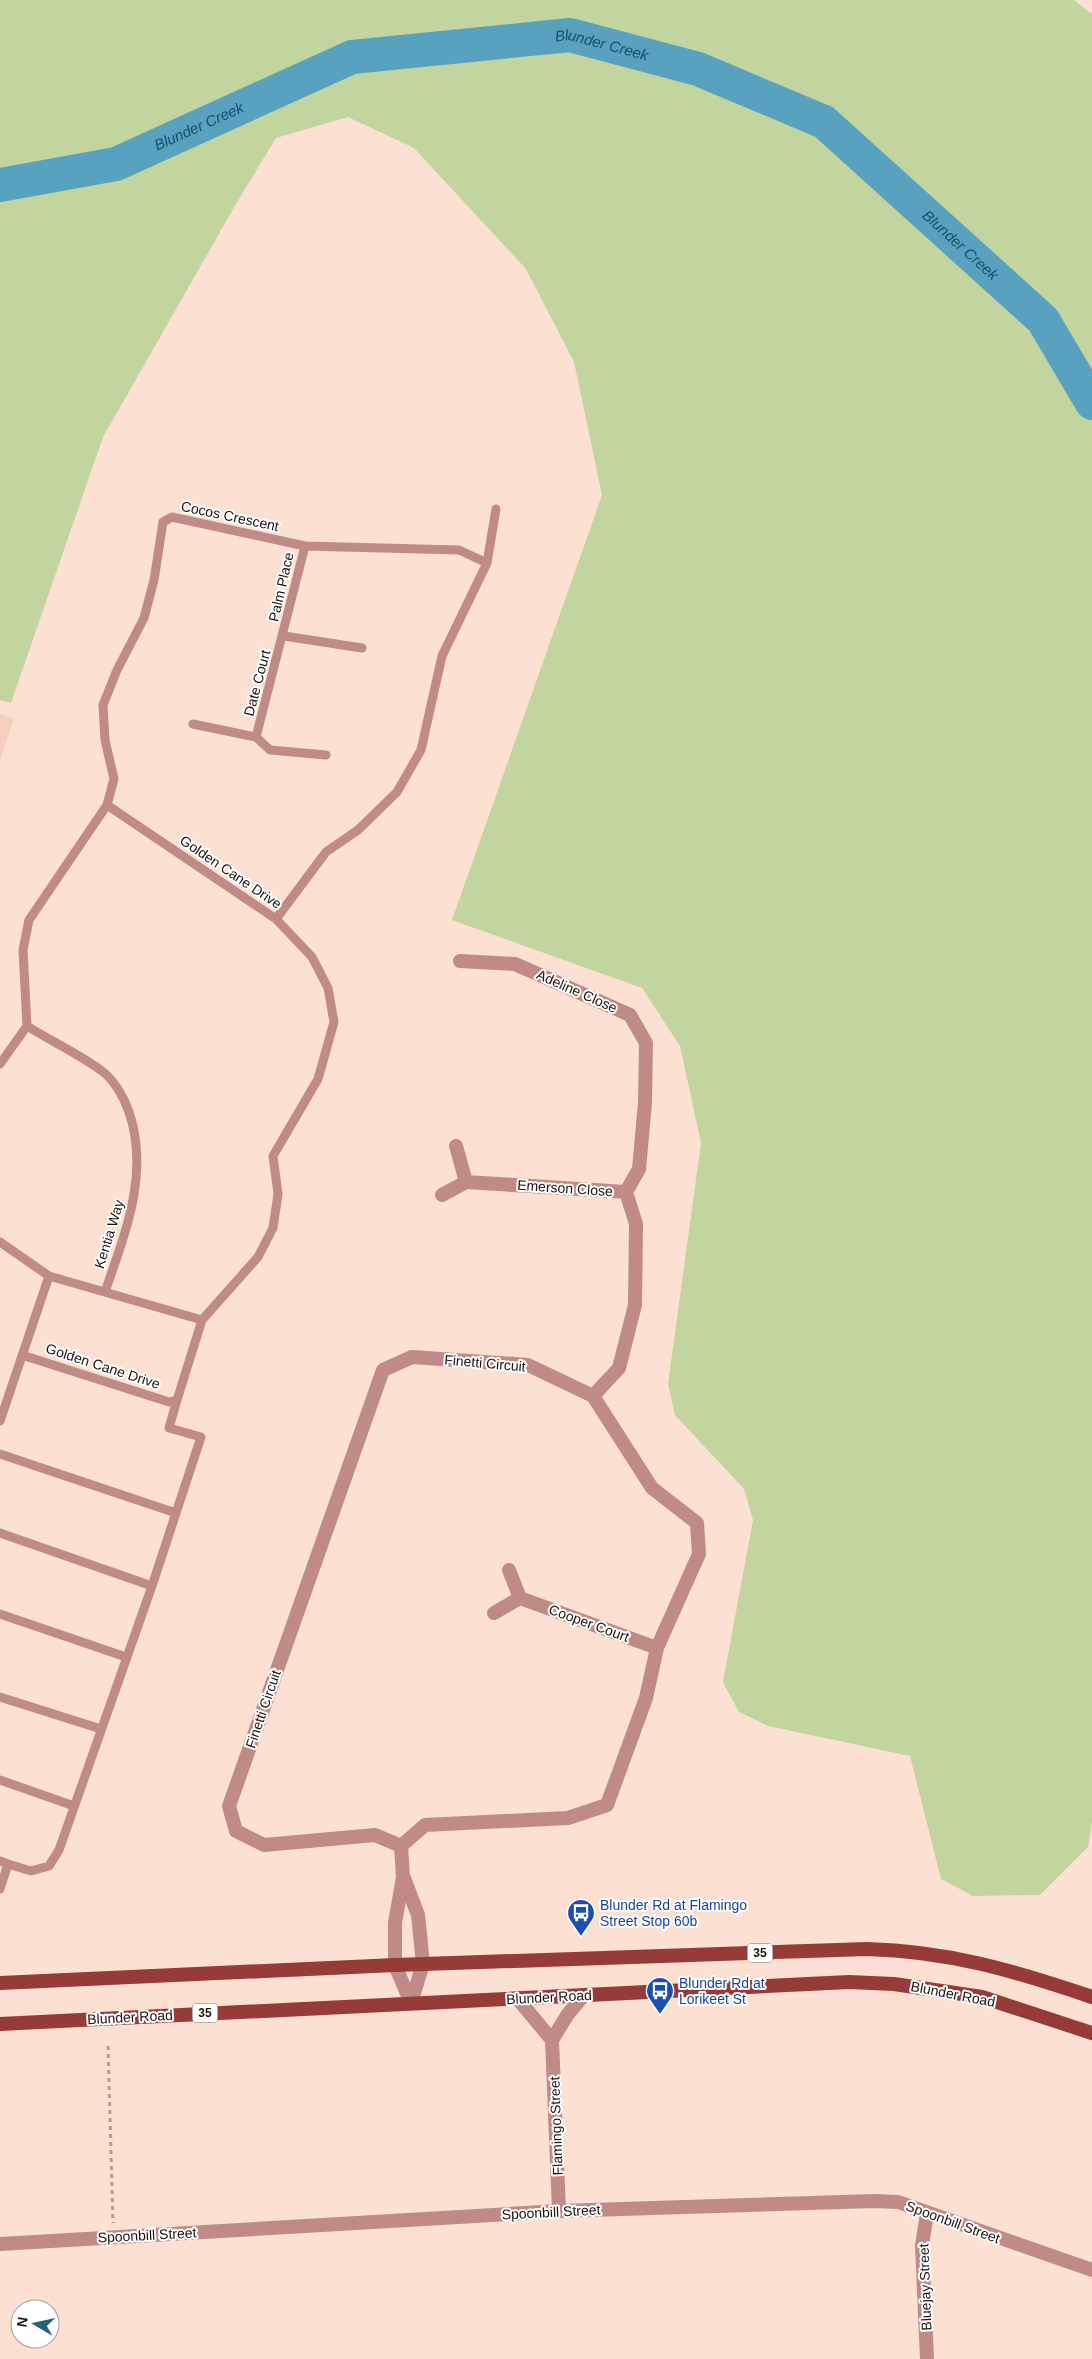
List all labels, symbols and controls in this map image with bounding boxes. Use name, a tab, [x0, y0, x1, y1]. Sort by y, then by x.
water label: Blunder Creek	[554, 26, 652, 64]
water label: Blunder Creek	[152, 98, 247, 153]
water label: Blunder Creek	[919, 206, 1003, 284]
street label: Cocos Crescent	[180, 498, 280, 534]
street label: Palm Place	[265, 550, 297, 623]
street label: Date Court	[241, 648, 274, 718]
street label: Golden Cane Drive	[177, 832, 285, 912]
street label: Adeline Close	[534, 966, 620, 1016]
street label: Emerson Close	[517, 1177, 614, 1199]
street label: Kentia Way	[91, 1198, 127, 1270]
street label: Golden Cane Drive	[44, 1340, 162, 1392]
street label: Finetti Circuit	[444, 1351, 526, 1375]
street label: Cooper Court	[547, 1601, 631, 1645]
street label: Finetti Circuit	[242, 1668, 284, 1750]
place label: Blunder Rd at Flamingo Street Stop 60b	[600, 1897, 747, 1929]
bus stop icon: Blunder Rd at Flamingo Street Stop 60b	[566, 1898, 596, 1937]
road number: 35	[748, 1944, 772, 1962]
place label: Blunder Rd at Lorikeet St	[679, 1975, 765, 2007]
bus stop icon: Blunder Rd at Lorikeet St	[645, 1976, 675, 2015]
street label: Blunder Road	[909, 1978, 997, 2010]
street label: Blunder Road	[506, 1987, 592, 2007]
road number: 35	[192, 2004, 218, 2022]
street label: Blunder Road	[87, 2007, 173, 2027]
street label: Flamingo Street	[546, 2076, 566, 2176]
street label: Spoonbill Street	[904, 2198, 1002, 2246]
street label: Spoonbill Street	[501, 2201, 601, 2223]
street label: Spoonbill Street	[97, 2224, 197, 2246]
street label: Bluejay Street	[915, 2243, 935, 2331]
north arrow	[10, 2299, 60, 2349]
text: N	[13, 2316, 31, 2328]

